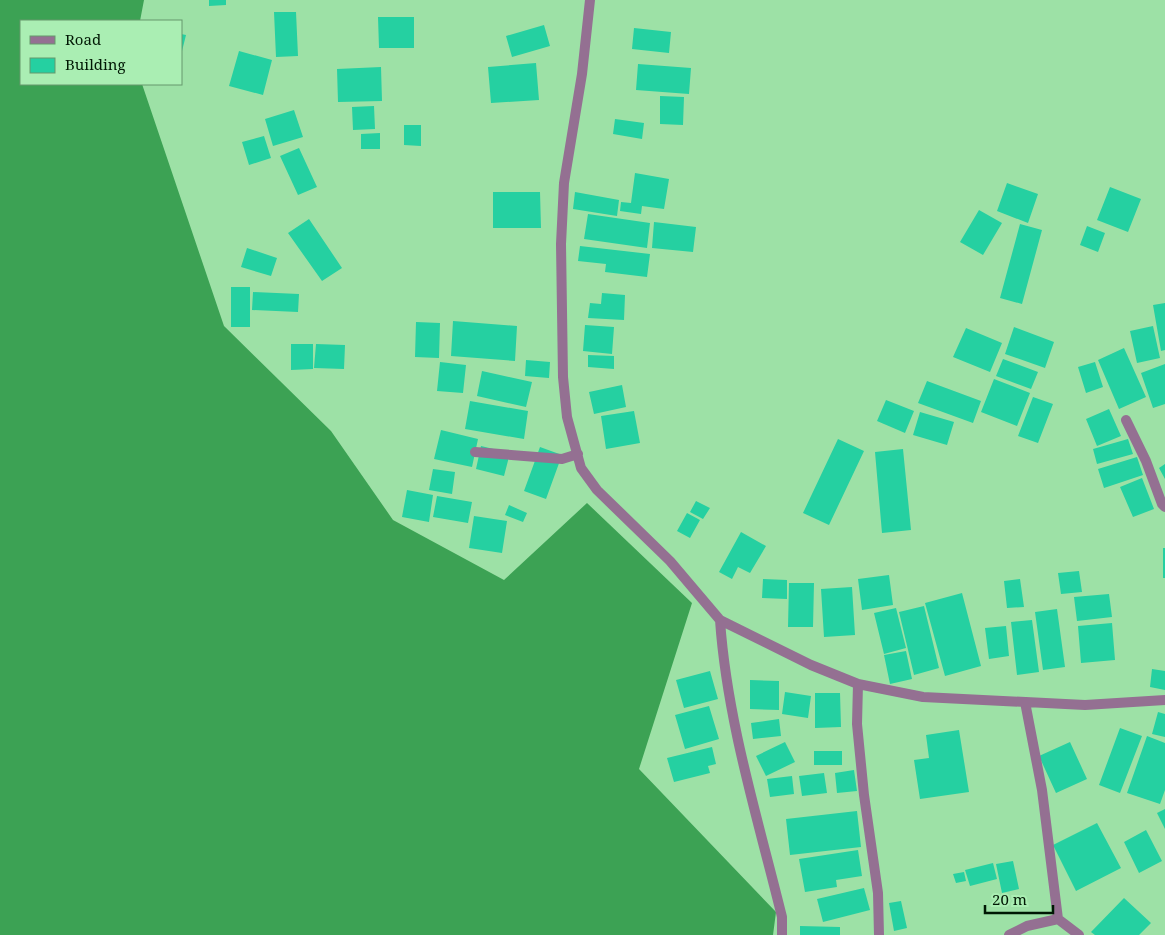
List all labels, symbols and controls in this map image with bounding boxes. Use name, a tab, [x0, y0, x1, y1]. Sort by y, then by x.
legend	[20, 20, 182, 85]
text: Road	[65, 29, 101, 49]
text: Building	[65, 54, 126, 74]
scale bar	[985, 882, 1052, 914]
text: 20 m	[992, 889, 1027, 909]

